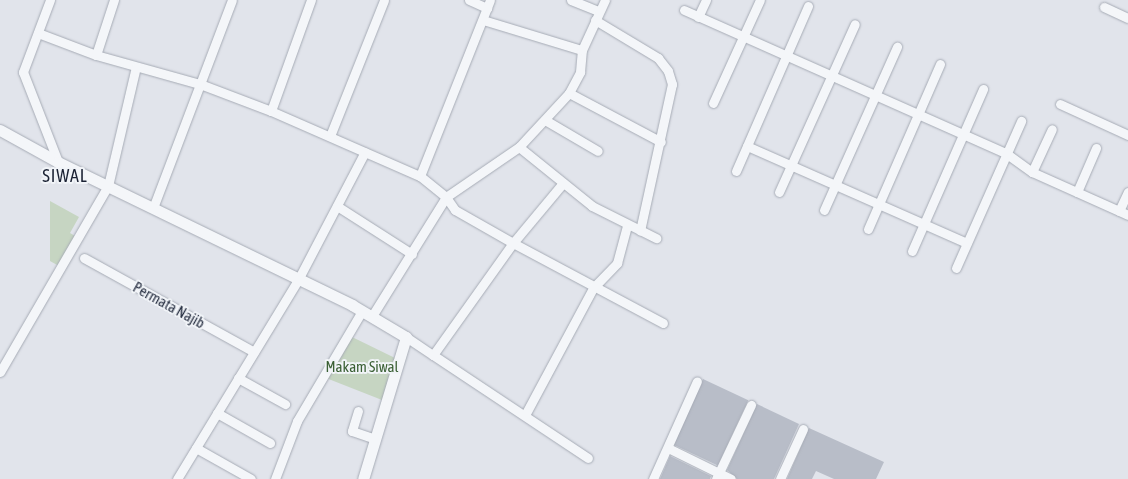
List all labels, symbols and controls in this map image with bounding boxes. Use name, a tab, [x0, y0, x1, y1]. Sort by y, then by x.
district label: SIWAL	[42, 165, 88, 187]
street label: Permata Najib	[130, 278, 208, 332]
park label: Makam Siwal	[326, 358, 398, 376]

